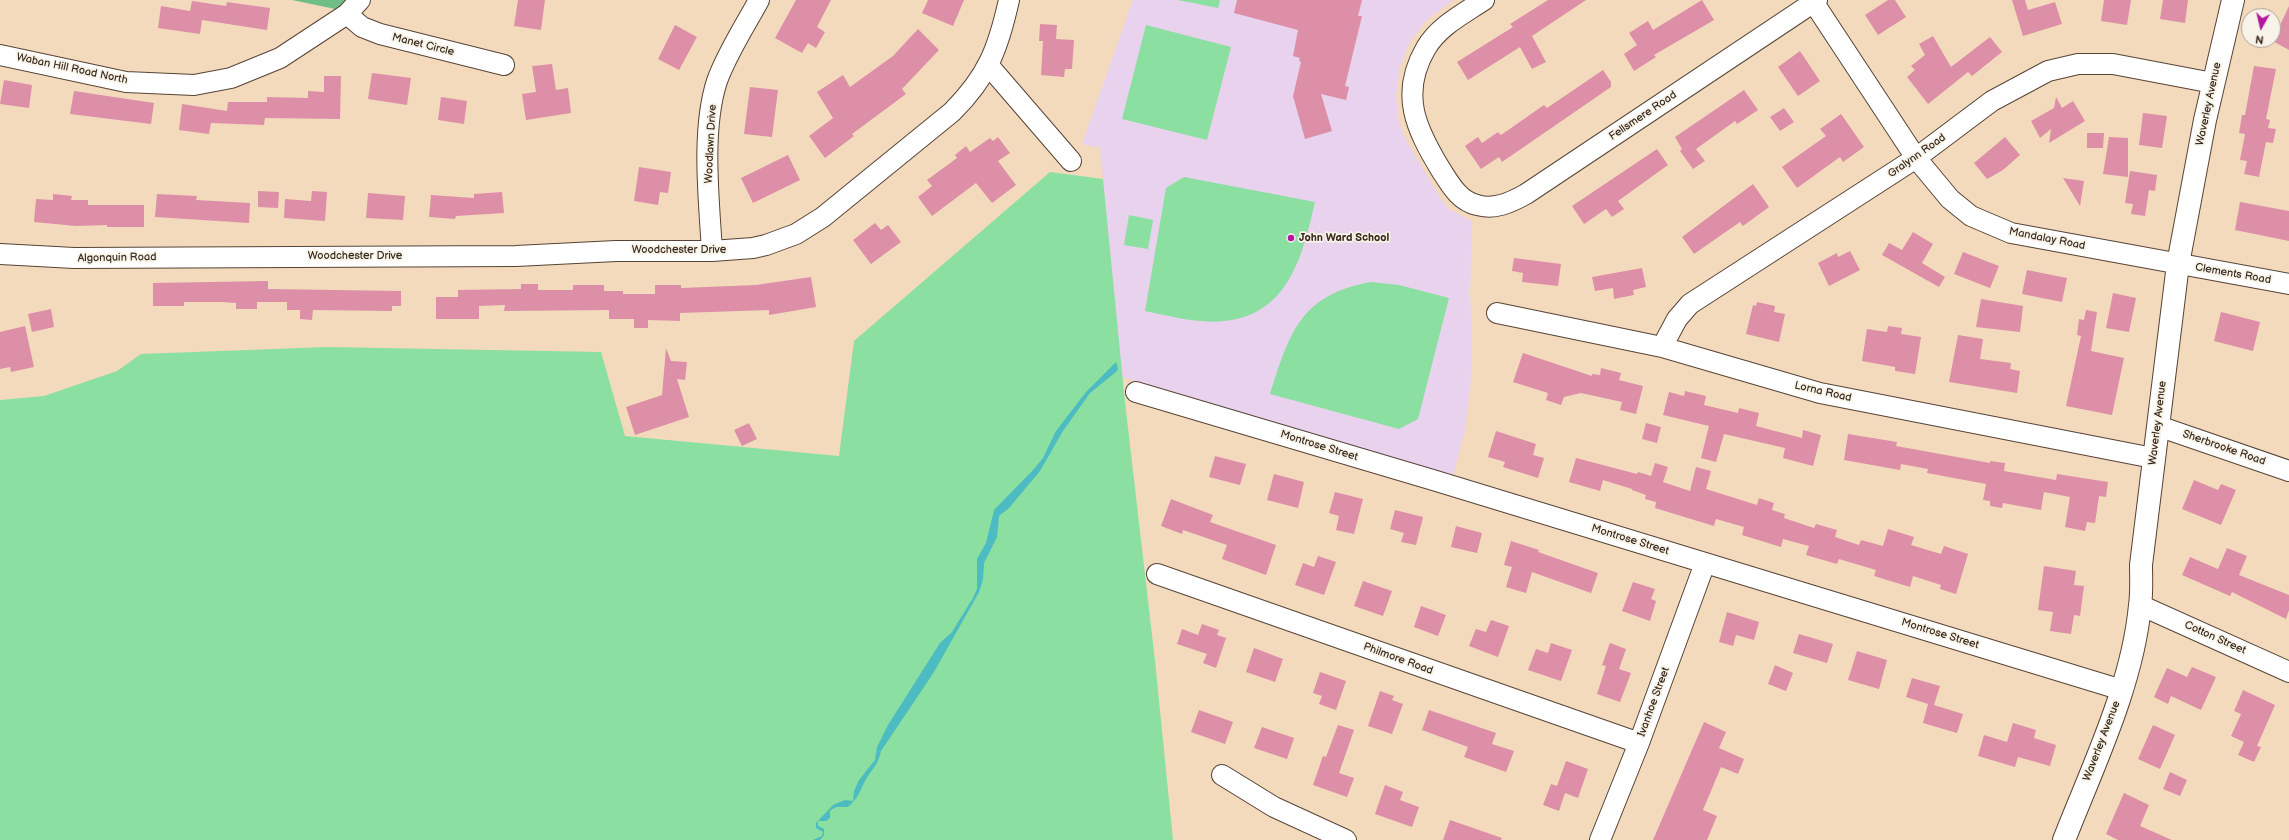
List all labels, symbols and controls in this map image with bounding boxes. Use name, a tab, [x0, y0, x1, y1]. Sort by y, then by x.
north arrow	[2241, 8, 2281, 48]
street label: Manet Circle	[391, 31, 455, 59]
text: N	[2254, 32, 2264, 46]
street label: Waban Hill Road North	[15, 51, 129, 87]
street label: Waverley Avenue	[2194, 61, 2224, 147]
street label: Fellsmere Road	[1607, 89, 1679, 143]
street label: Woodlawn Drive	[702, 104, 720, 184]
street label: Gralynn Road	[1886, 131, 1948, 181]
street label: Mandalay Road	[2008, 225, 2086, 253]
place label: John Ward School	[1299, 231, 1389, 245]
marker: John Ward School	[1286, 233, 1296, 243]
street label: Woodchester Drive	[632, 243, 726, 257]
street label: Woodchester Drive	[308, 249, 402, 263]
street label: Algonquin Road	[77, 251, 157, 265]
street label: Clements Road	[2194, 261, 2272, 287]
street label: Lorna Road	[1793, 379, 1853, 405]
street label: Waverley Avenue	[2146, 380, 2170, 466]
street label: Montrose Street	[1279, 428, 1359, 464]
street label: Sherbrooke Road	[2181, 428, 2267, 468]
street label: Montrose Street	[1590, 522, 1670, 558]
street label: Montrose Street	[1900, 616, 1980, 652]
street label: Cotton Street	[2182, 619, 2248, 657]
street label: Philmore Road	[1361, 640, 1435, 678]
street label: Ivanhoe Street	[1635, 665, 1673, 739]
street label: Waverley Avenue	[2081, 699, 2123, 783]

